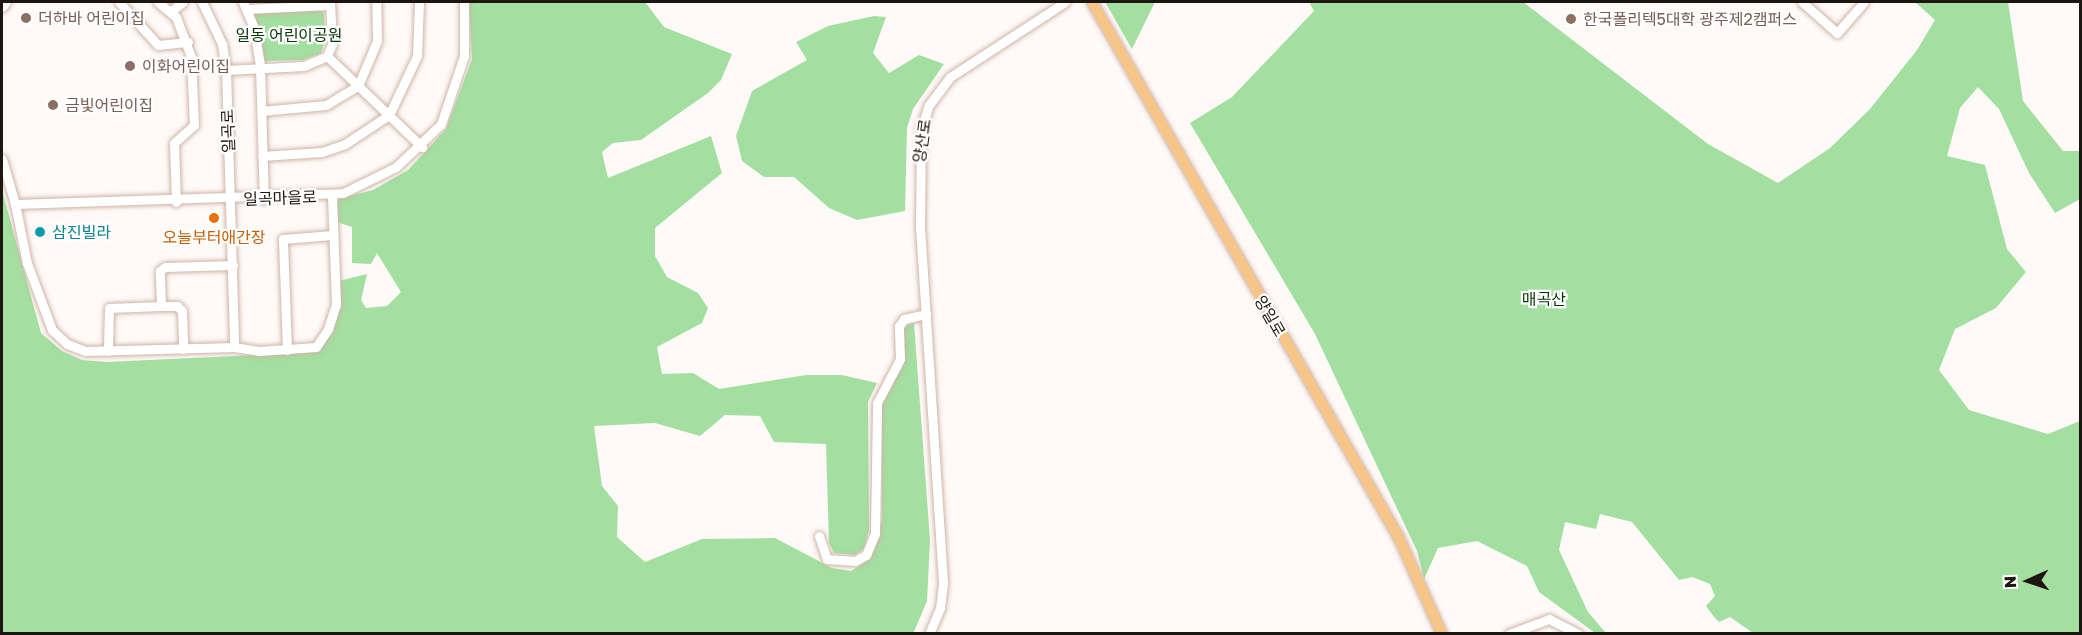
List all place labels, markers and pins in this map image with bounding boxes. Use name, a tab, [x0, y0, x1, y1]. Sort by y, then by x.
place label: 더하바 어린이집	[38, 8, 145, 28]
place label: 한국폴리텍5대학 광주제2캠퍼스	[1583, 9, 1797, 29]
marker: 더하바 어린이집	[19, 11, 33, 25]
marker: 한국폴리텍5대학 광주제2캠퍼스	[1564, 12, 1578, 26]
place label: 이화어린이집	[142, 56, 230, 76]
marker: 이화어린이집	[123, 59, 137, 73]
place label: 금빛어린이집	[65, 95, 153, 115]
marker: 금빛어린이집	[46, 98, 60, 112]
marker: 오늘부터애간장	[207, 211, 221, 225]
place label: 삼진빌라	[52, 222, 111, 242]
marker: 삼진빌라	[33, 225, 47, 239]
place label: 오늘부터애간장	[162, 227, 266, 247]

